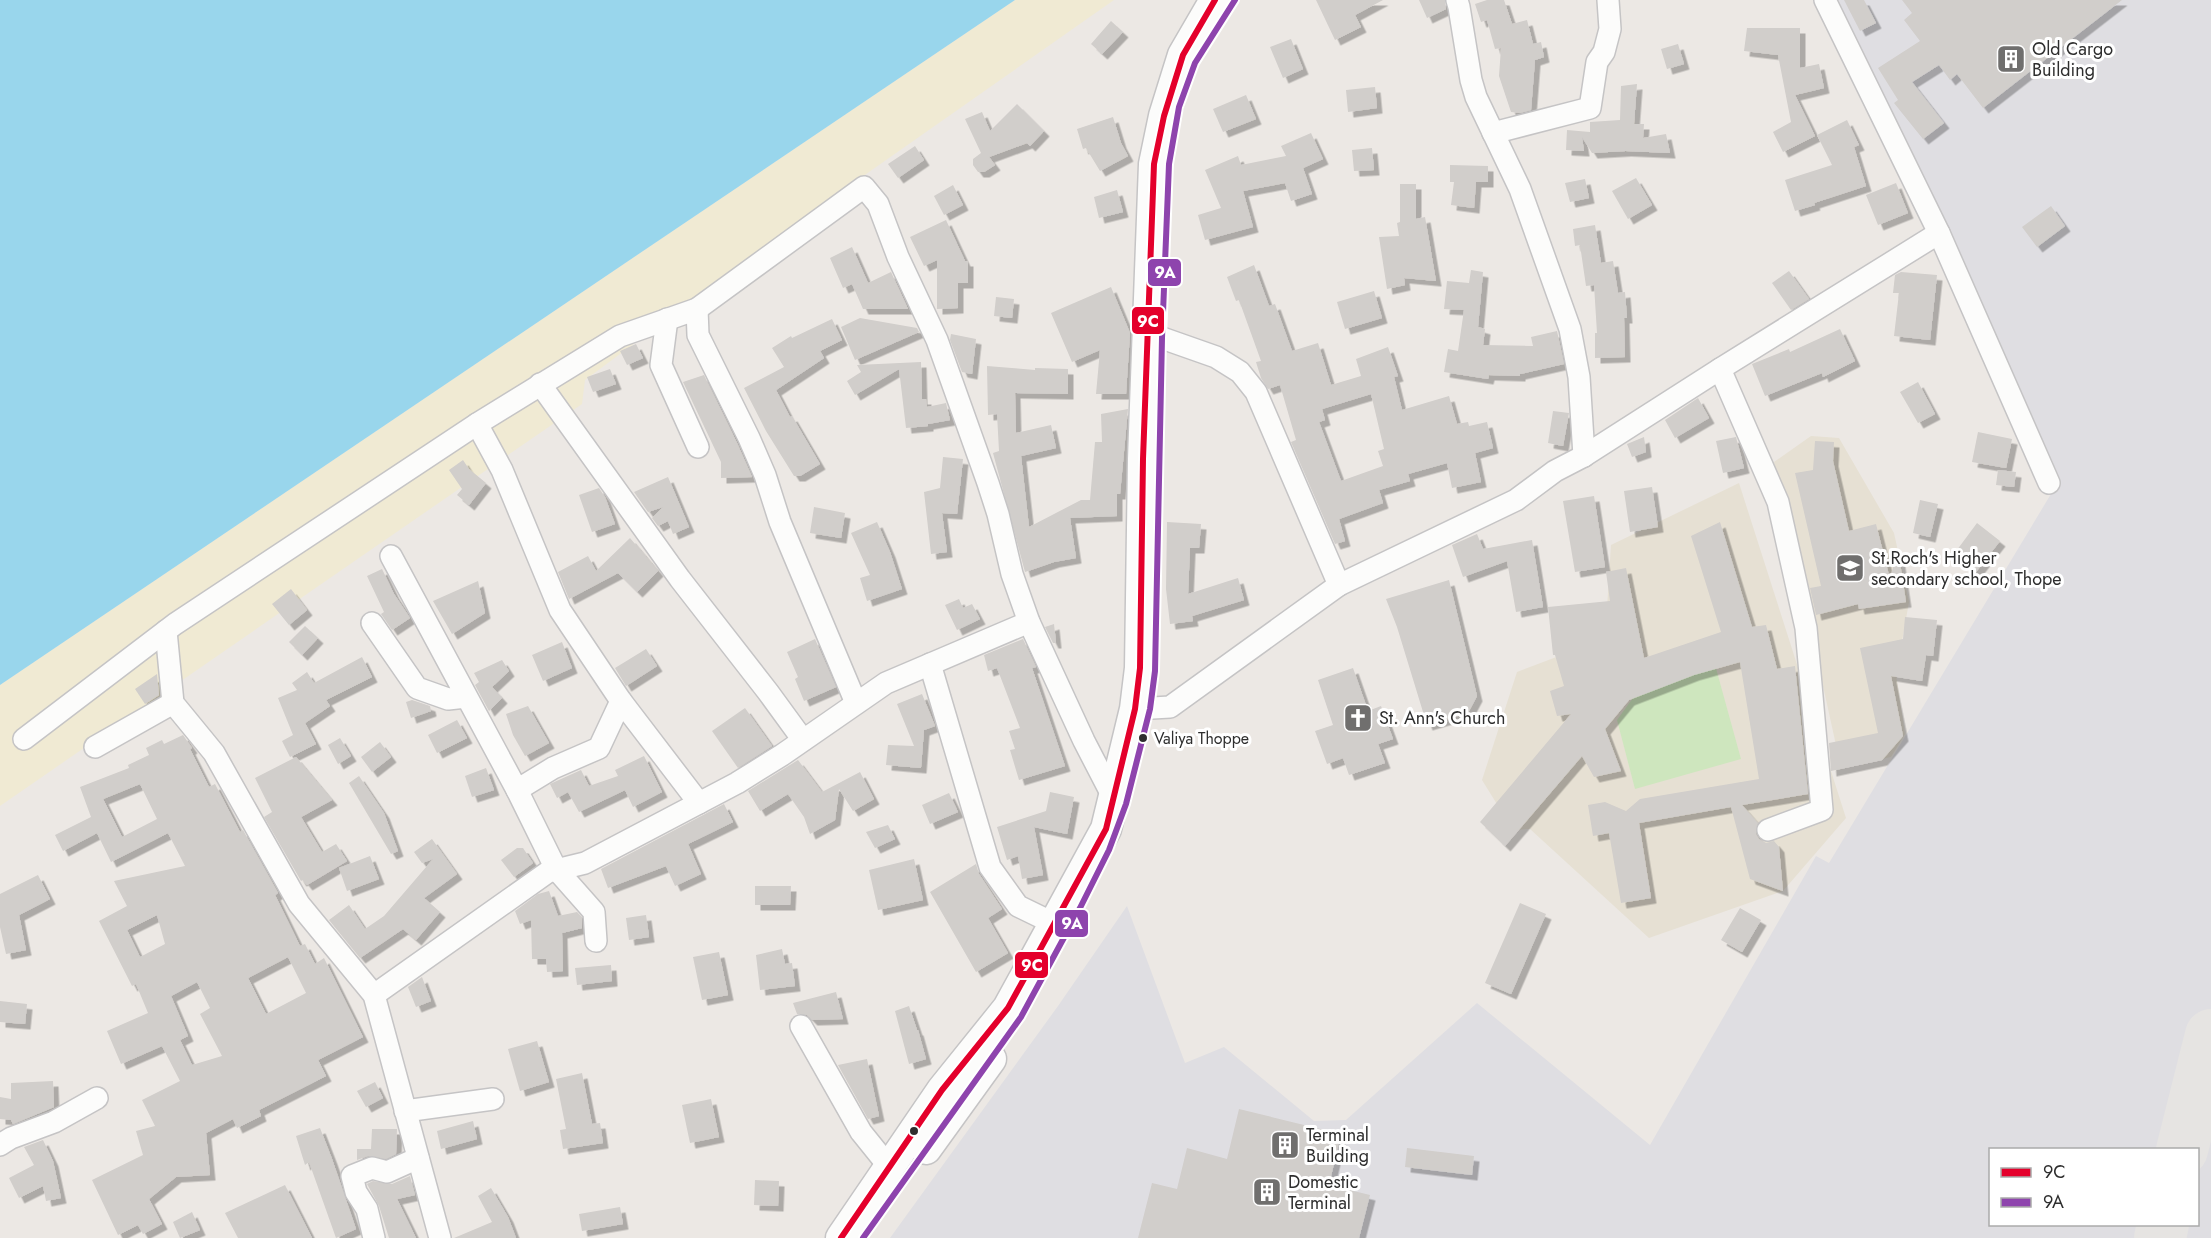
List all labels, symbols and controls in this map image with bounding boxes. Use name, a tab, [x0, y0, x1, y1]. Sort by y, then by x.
place label: Old Cargo Building	[2032, 36, 2113, 83]
building icon: Old Cargo Building	[1995, 43, 2027, 75]
line badge: 9A	[1147, 258, 1182, 287]
text: 9A	[1154, 261, 1176, 284]
line badge: 9C	[1131, 306, 1165, 335]
text: 9C	[1137, 310, 1159, 333]
place label: St.Roch's Higher secondary school, Thope	[1871, 545, 2062, 592]
school or university icon: St.Roch's Higher secondary school, Thope	[1834, 552, 1866, 584]
church icon: St. Ann's Church	[1342, 702, 1374, 734]
place label: St. Ann's Church	[1379, 705, 1505, 731]
place label: Valiya Thoppe	[1154, 727, 1249, 750]
marker: Valiya Thoppe	[1137, 732, 1149, 744]
line badge: 9A	[1054, 909, 1089, 938]
text: 9A	[1061, 912, 1083, 935]
line badge: 9C	[1014, 951, 1049, 979]
text: 9C	[1021, 954, 1043, 977]
place label: Terminal Building	[1306, 1122, 1369, 1169]
unlabelled marker	[908, 1125, 920, 1137]
building icon: Terminal Building	[1269, 1129, 1301, 1161]
legend	[1989, 1148, 2199, 1226]
text: 9C	[2043, 1159, 2066, 1185]
place label: Domestic Terminal	[1288, 1169, 1358, 1216]
building icon: Domestic Terminal	[1251, 1176, 1283, 1208]
text: 9A	[2043, 1189, 2064, 1215]

